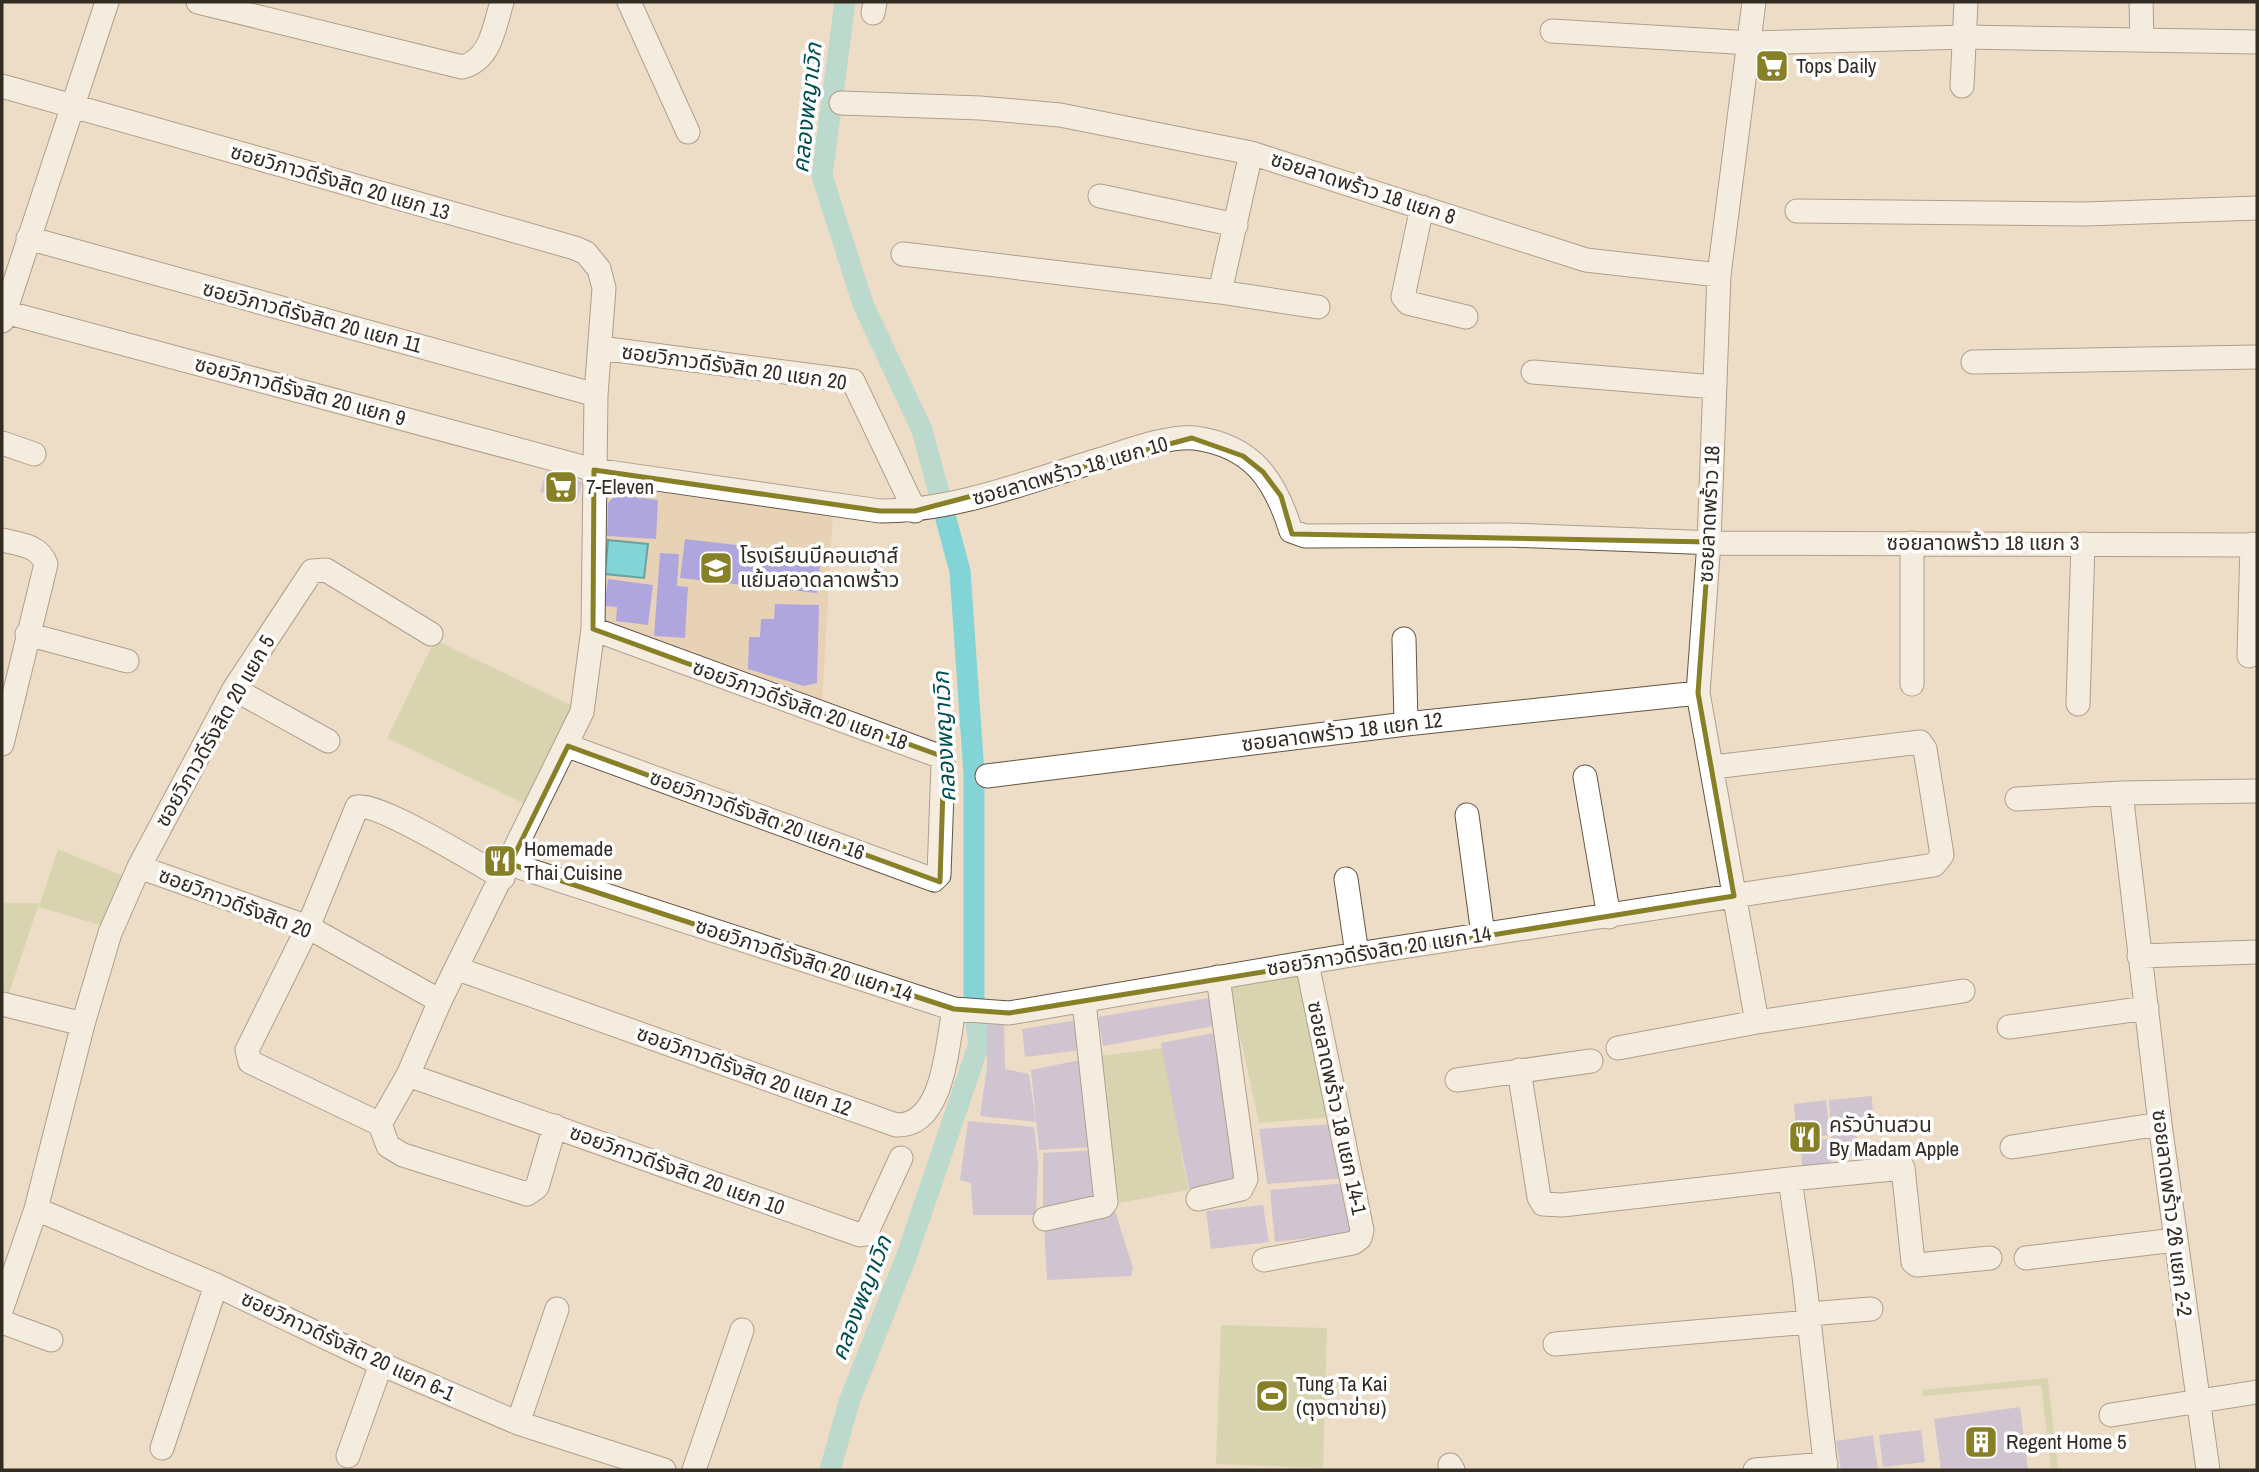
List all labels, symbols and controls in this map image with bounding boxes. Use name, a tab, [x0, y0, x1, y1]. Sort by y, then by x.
water label: คลองพญาเวิก	[784, 40, 829, 175]
supermarket icon: Tops Daily	[1753, 47, 1791, 85]
place label: Tops Daily	[1796, 51, 1877, 80]
street label: ซอยวิภาวดีรังสิต 20 แยก 13	[227, 136, 453, 227]
street label: ซอยลาดพร้าว 18 แยก 8	[1267, 144, 1459, 231]
street label: ซอยวิภาวดีรังสิต 20 แยก 11	[199, 273, 425, 360]
street label: ซอยวิภาวดีรังสิต 20 แยก 20	[620, 336, 848, 397]
street label: ซอยวิภาวดีรังสิต 20 แยก 9	[191, 348, 409, 433]
street label: ซอยลาดพร้าว 18 แยก 10	[969, 429, 1171, 512]
street label: ซอยลาดพร้าว 18	[1690, 445, 1727, 583]
supermarket icon: 7-Eleven	[542, 468, 580, 506]
place label: 7-Eleven	[586, 472, 654, 501]
street label: ซอยลาดพร้าว 18 แยก 3	[1887, 528, 2079, 557]
place label: โรงเรียนบีคอนเฮาส์ แย้มสอาดลาดพร้าว	[740, 541, 899, 594]
school or university icon: โรงเรียนบีคอนเฮาส์ แย้มสอาดลาดพร้าว	[697, 549, 735, 587]
street label: ซอยวิภาวดีรังสิต 20 แยก 5	[148, 629, 281, 832]
street label: ซอยวิภาวดีรังสิต 20 แยก 18	[689, 652, 912, 757]
water label: คลองพญาเวิก	[925, 670, 962, 803]
street label: ซอยลาดพร้าว 18 แยก 12	[1240, 705, 1444, 758]
street label: ซอยวิภาวดีรังสิต 20 แยก 16	[646, 762, 869, 867]
place label: Homemade Thai Cuisine	[524, 834, 623, 887]
restaurant icon: Homemade Thai Cuisine	[481, 842, 519, 880]
street label: ซอยวิภาวดีรังสิต 20	[154, 860, 316, 945]
street label: ซอยวิภาวดีรังสิต 20 แยก 14	[692, 911, 917, 1009]
street label: ซอยวิภาวดีรังสิต 20 แยก 14	[1265, 918, 1494, 983]
street label: ซอยลาดพร้าว 18 แยก 14-1	[1301, 998, 1374, 1218]
street label: ซอยวิภาวดีรังสิต 20 แยก 12	[633, 1018, 856, 1123]
street label: ซอยลาดพร้าว 26 แยก 2-2	[2145, 1108, 2200, 1318]
place label: ครัวบ้านสวน By Madam Apple	[1829, 1110, 1959, 1163]
street label: ซอยวิภาวดีรังสิต 20 แยก 10	[566, 1117, 789, 1222]
restaurant icon: ครัวบ้านสวน By Madam Apple	[1786, 1118, 1824, 1156]
water label: คลองพญาเวิก	[823, 1230, 899, 1364]
street label: ซอยวิภาวดีรังสิต 20 แยก 6-1	[237, 1283, 460, 1408]
place label: Tung Ta Kai (ตุงตาข่าย)	[1296, 1369, 1387, 1422]
sports icon: Tung Ta Kai (ตุงตาข่าย)	[1253, 1377, 1291, 1415]
building icon: Regent Home 5	[1962, 1423, 2000, 1461]
place label: Regent Home 5	[2006, 1427, 2127, 1456]

